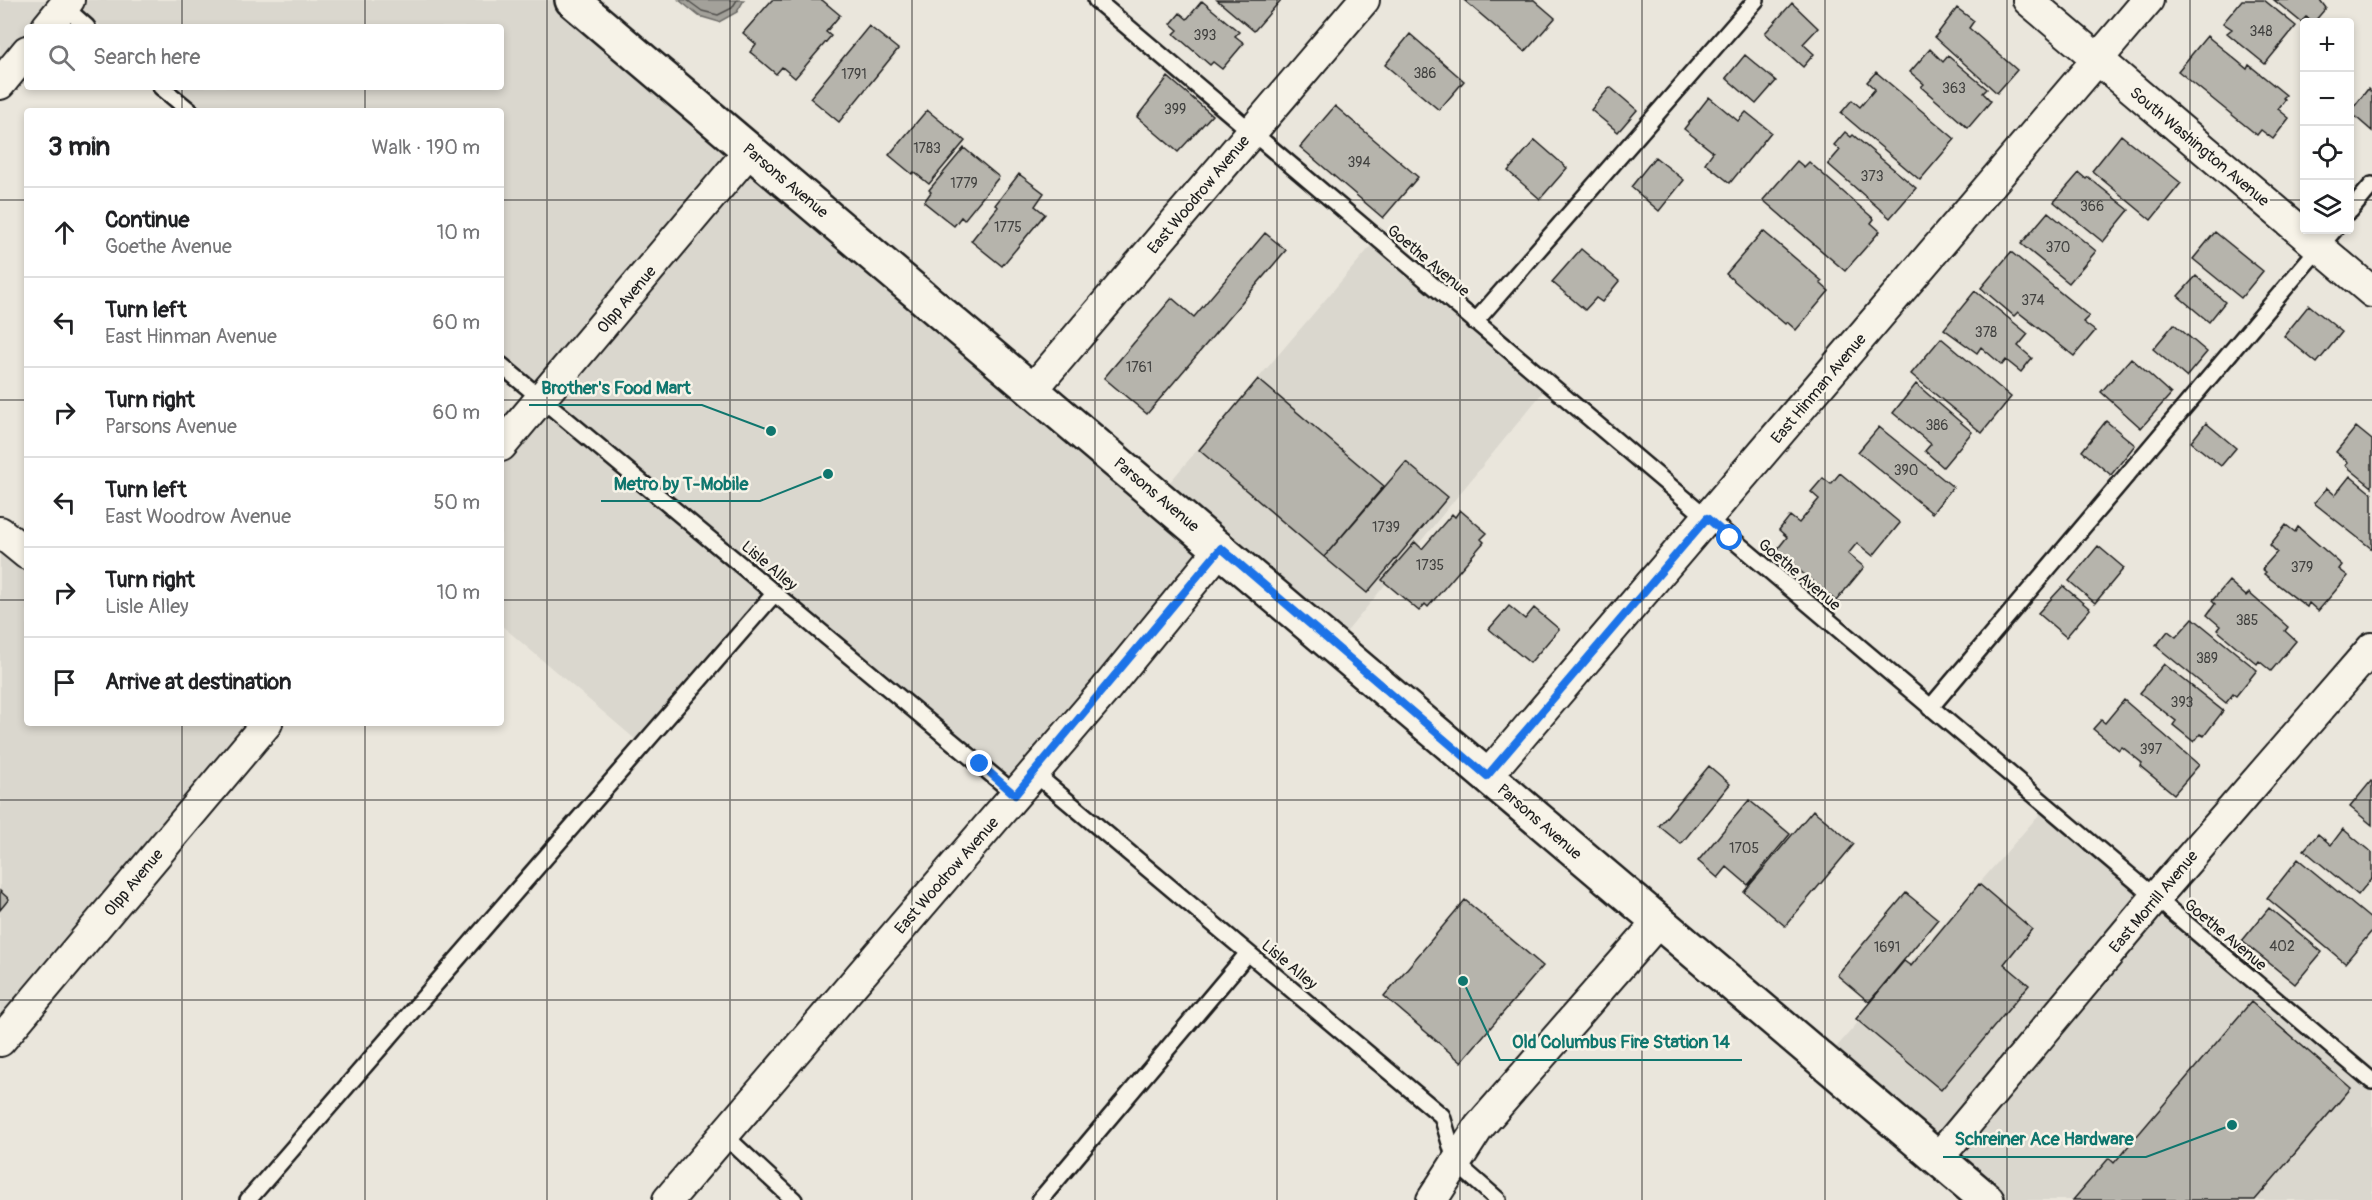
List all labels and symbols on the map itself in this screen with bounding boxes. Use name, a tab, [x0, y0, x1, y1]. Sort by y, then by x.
house number: 348	[2250, 23, 2273, 40]
house number: 393	[1194, 27, 1217, 44]
house number: 386	[1413, 65, 1437, 82]
house number: 1791	[841, 66, 867, 83]
house number: 363	[1942, 80, 1966, 97]
street label: South Washington Avenue	[2126, 83, 2273, 211]
house number: 399	[1164, 101, 1186, 118]
street label: East Woodrow Avenue	[1143, 131, 1254, 258]
street label: Parsons Avenue	[739, 139, 832, 222]
house number: 1783	[913, 140, 941, 157]
house number: 394	[1347, 154, 1371, 171]
house number: 373	[1860, 168, 1884, 185]
house number: 1779	[950, 175, 978, 192]
house number: 366	[2080, 198, 2104, 215]
house number: 1775	[994, 219, 1022, 236]
street label: Goethe Avenue	[1383, 220, 1474, 301]
house number: 370	[2046, 239, 2070, 256]
street label: Olpp Avenue	[593, 262, 661, 337]
house number: 374	[2021, 292, 2045, 309]
house number: 378	[1975, 324, 1997, 341]
street label: East Hinman Avenue	[1767, 329, 1871, 448]
house number: 1761	[1126, 359, 1152, 376]
callout: Brother's Food Mart	[529, 369, 702, 405]
text: Brother's Food Mart	[541, 377, 691, 400]
house number: 386	[1925, 417, 1949, 434]
street label: Parsons Avenue	[1110, 453, 1203, 536]
house number: 390	[1894, 462, 1918, 479]
callout: Metro by T-Mobile	[601, 465, 760, 501]
text: Metro by T-Mobile	[614, 473, 749, 496]
house number: 1739	[1372, 519, 1400, 536]
route start	[1716, 524, 1742, 550]
street label: Goethe Avenue	[1754, 534, 1845, 615]
street label: Lisle Alley	[737, 537, 802, 595]
house number: 1735	[1416, 557, 1444, 574]
house number: 379	[2291, 559, 2313, 576]
house number: 385	[2236, 612, 2258, 629]
house number: 389	[2196, 650, 2218, 667]
house number: 393	[2171, 694, 2194, 711]
house number: 397	[2140, 741, 2163, 758]
route end	[966, 750, 992, 776]
street label: Parsons Avenue	[1493, 780, 1586, 864]
street label: East Woodrow Avenue	[890, 813, 1003, 938]
house number: 1705	[1729, 840, 1759, 857]
street label: Olpp Avenue	[100, 845, 168, 920]
street label: East Morrill Avenue	[2105, 846, 2202, 957]
street label: Goethe Avenue	[2180, 894, 2271, 975]
street label: Lisle Alley	[1257, 936, 1322, 994]
house number: 402	[2269, 938, 2295, 955]
house number: 1691	[1874, 939, 1900, 956]
callout: Old Columbus Fire Station 14	[1500, 1024, 1742, 1060]
text: Old Columbus Fire Station 14	[1512, 1031, 1730, 1054]
callout: Schreiner Ace Hardware	[1943, 1121, 2146, 1157]
text: Schreiner Ace Hardware	[1954, 1128, 2135, 1151]

